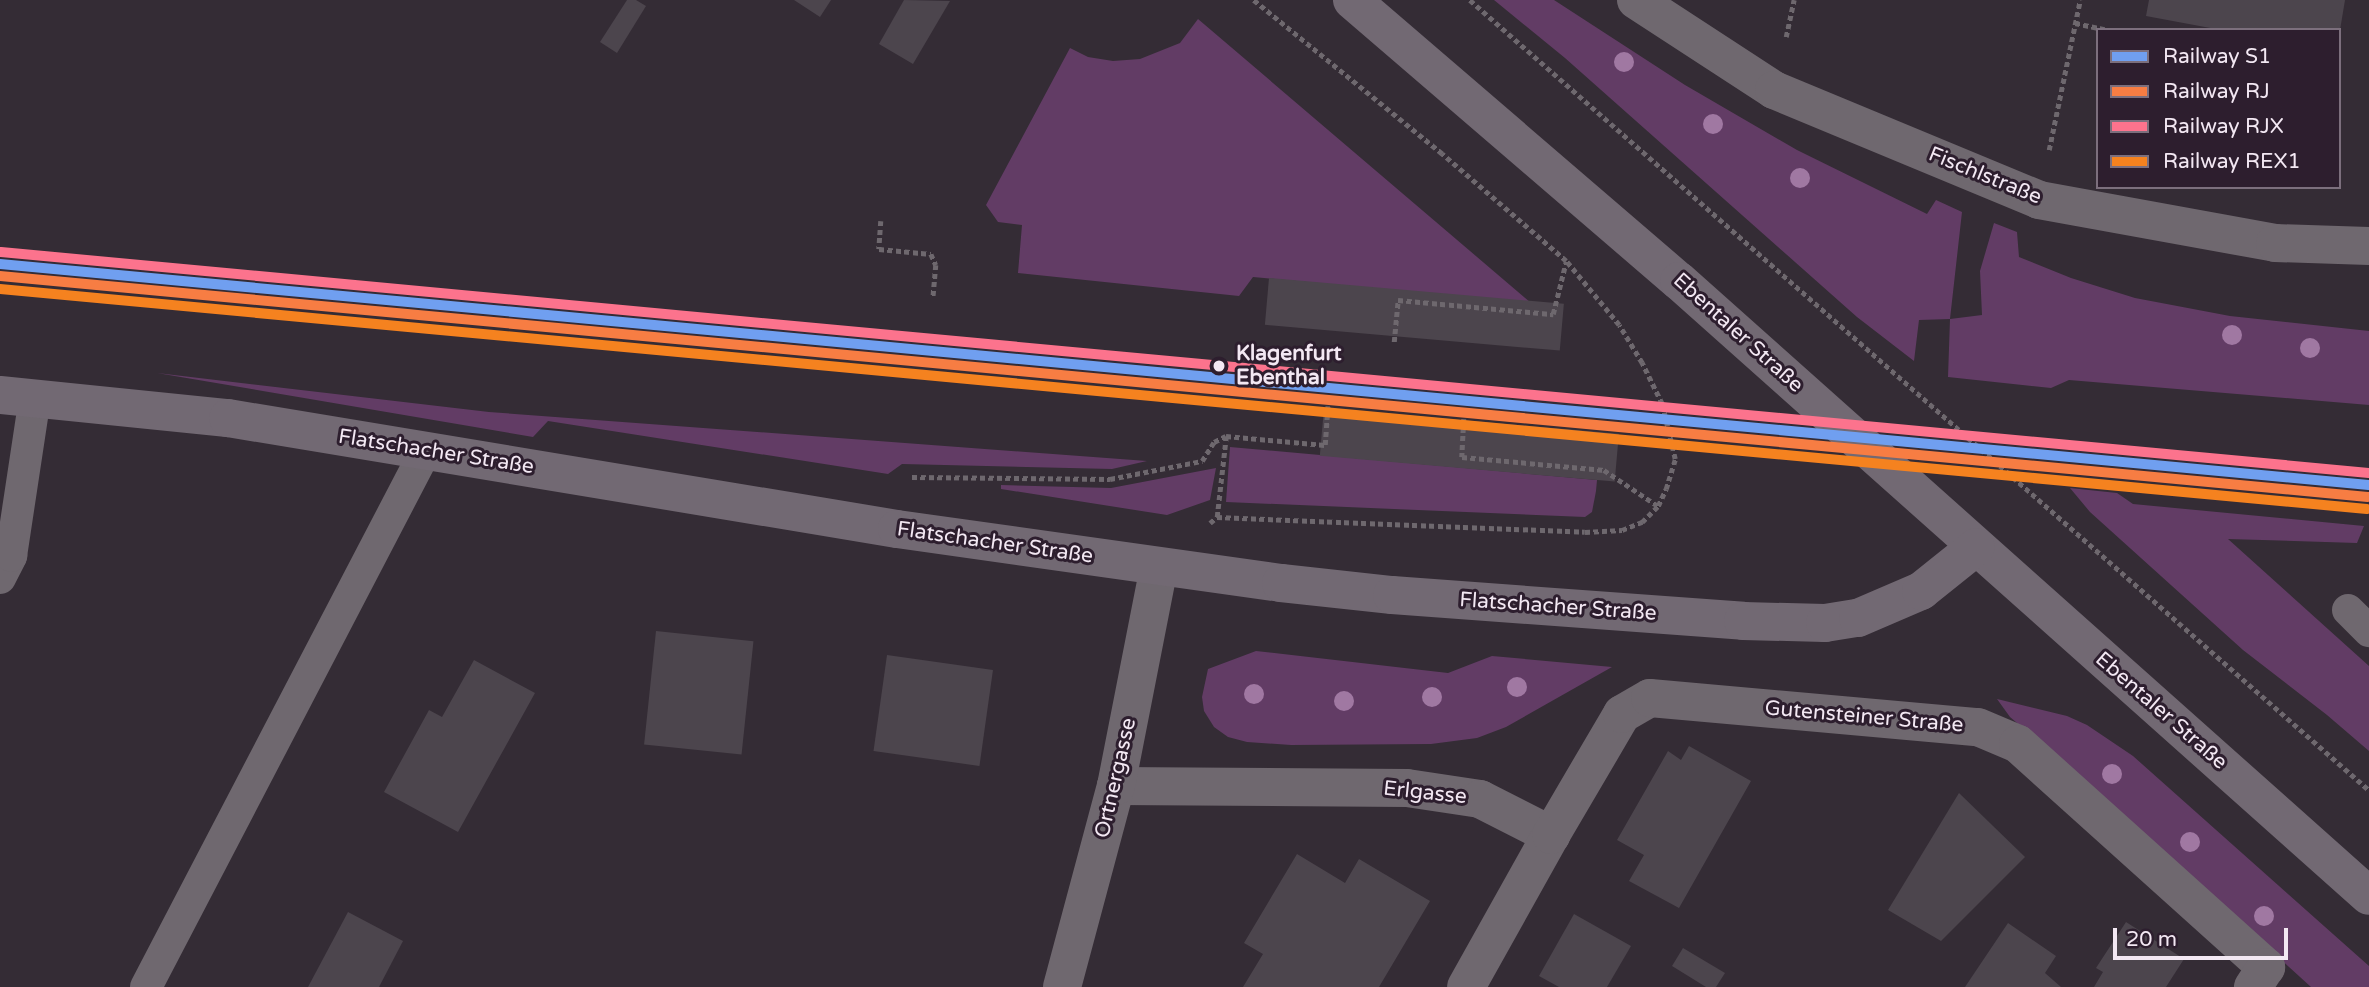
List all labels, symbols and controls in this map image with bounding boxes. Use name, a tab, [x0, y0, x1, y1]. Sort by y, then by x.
legend	[2096, 28, 2341, 189]
text: Railway S1	[2163, 44, 2271, 69]
text: Railway RJ	[2163, 79, 2270, 104]
text: Railway RJX	[2163, 114, 2284, 139]
street label: Fischlstraße	[1925, 142, 2045, 210]
text: Railway REX1	[2163, 149, 2301, 174]
street label: Ebentaler Straße	[1668, 268, 1808, 398]
place label: Klagenfurt Ebenthal	[1236, 341, 1342, 391]
marker: Klagenfurt Ebenthal	[1208, 355, 1230, 377]
street label: Flatschacher Straße	[336, 424, 536, 480]
street label: Flatschacher Straße	[895, 517, 1095, 569]
street label: Flatschacher Straße	[1459, 588, 1657, 626]
street label: Ebentaler Straße	[2090, 647, 2232, 775]
street label: Gutensteiner Straße	[1764, 696, 1964, 738]
street label: Ortnergasse	[1090, 716, 1142, 840]
street label: Erlgasse	[1382, 776, 1468, 810]
scale bar	[2117, 914, 2292, 958]
text: 20 m	[2126, 927, 2177, 952]

